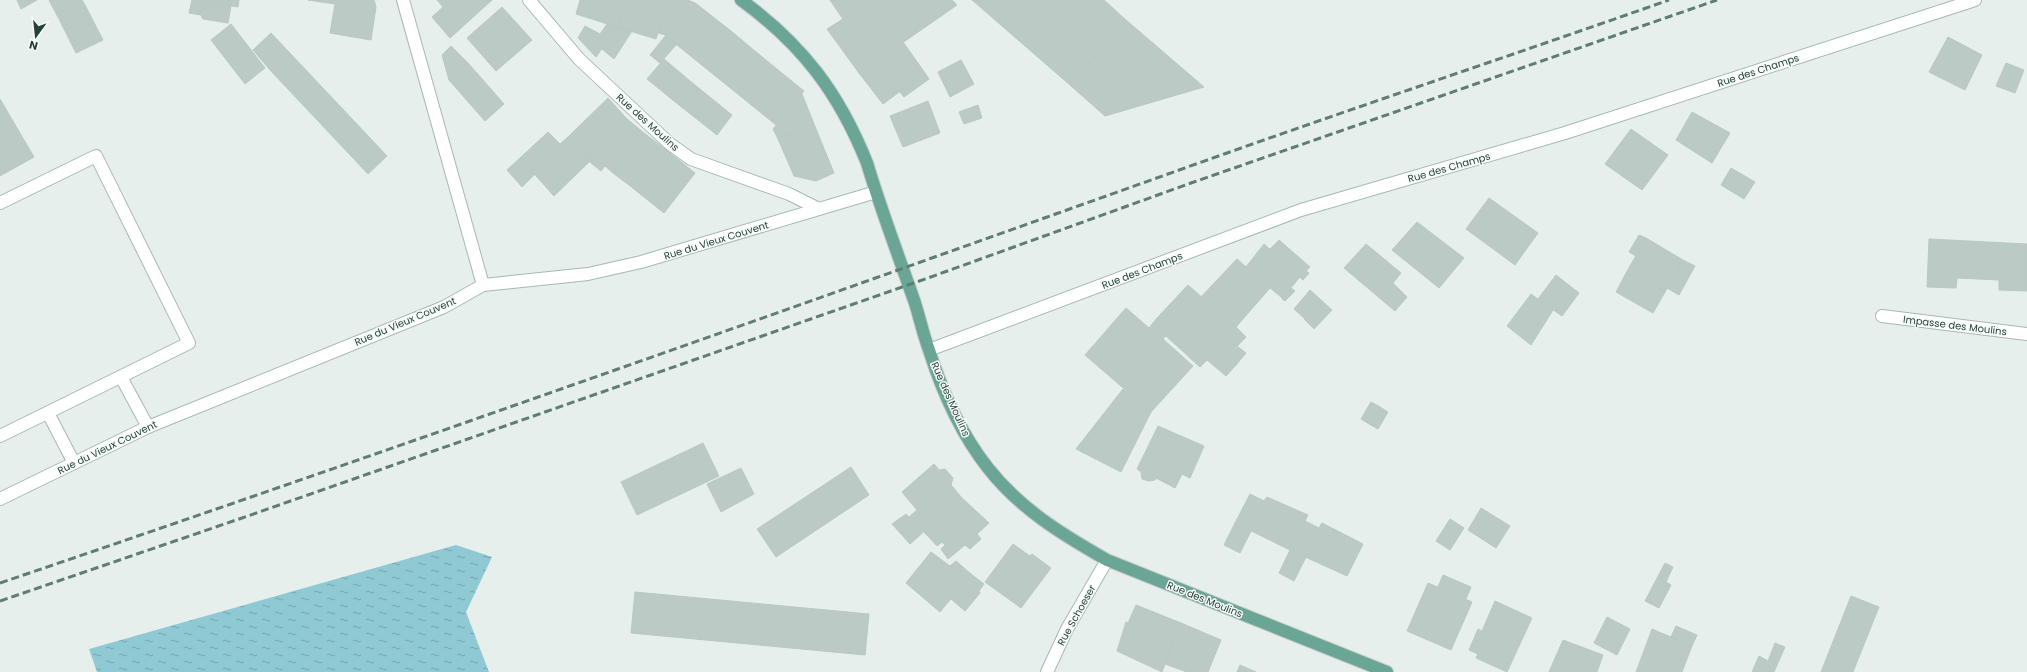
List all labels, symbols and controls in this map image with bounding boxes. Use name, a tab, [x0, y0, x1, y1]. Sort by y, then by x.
north arrow	[16, 16, 56, 56]
text: N	[27, 37, 39, 54]
street label: Rue des Champs	[1715, 50, 1801, 91]
street label: Rue des Moulins	[613, 90, 682, 155]
street label: Rue des Champs	[1406, 149, 1492, 186]
street label: Rue du Vieux Couvent	[662, 217, 771, 264]
street label: Rue des Champs	[1100, 248, 1185, 293]
street label: Rue du Vieux Couvent	[352, 293, 459, 350]
street label: Impasse des Moulins	[1902, 312, 2008, 339]
street label: Rue des Moulins	[927, 360, 974, 439]
street label: Rue du Vieux Couvent	[55, 417, 160, 478]
street label: Rue des Moulins	[1165, 577, 1245, 621]
street label: Rue Schoeser	[1054, 582, 1099, 648]

